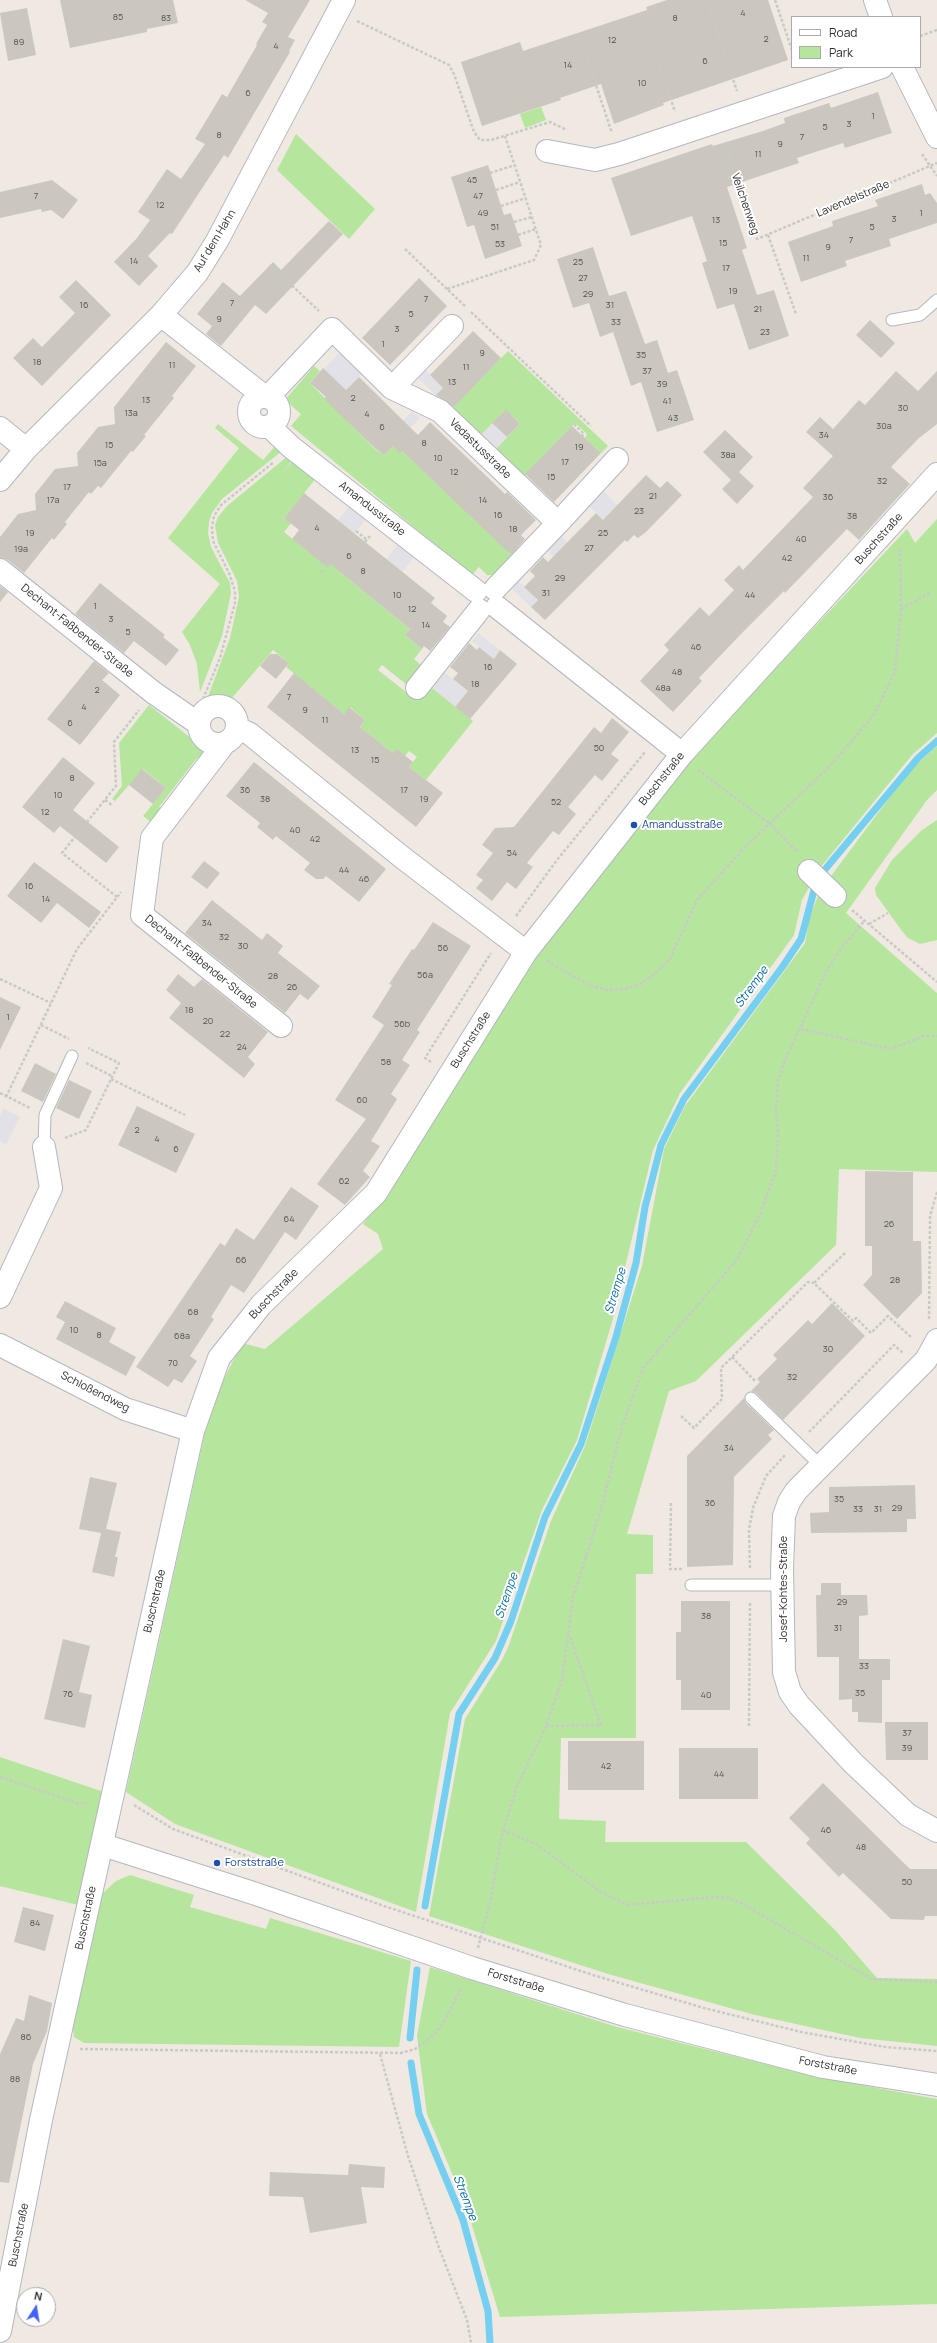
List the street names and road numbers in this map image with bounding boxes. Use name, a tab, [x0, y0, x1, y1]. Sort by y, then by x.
street label: Veilchenweg	[728, 172, 762, 236]
street label: Lavendelstraße	[814, 178, 892, 220]
street label: Auf dem Hahn	[191, 207, 239, 275]
street label: Vedastusstraße	[446, 416, 514, 482]
street label: Amandusstraße	[336, 479, 408, 539]
street label: Buschstraße	[852, 511, 906, 567]
street label: Dechant-Faßbender-Straße	[18, 582, 136, 680]
street label: Buschstraße	[637, 750, 687, 808]
street label: Dechant-Faßbender-Straße	[142, 913, 260, 1011]
street label: Buschstraße	[448, 1009, 494, 1071]
street label: Buschstraße	[247, 1266, 301, 1322]
street label: Schloßendweg	[58, 1369, 132, 1415]
street label: Josef-Kohtes-Straße	[777, 1536, 791, 1642]
street label: Buschstraße	[141, 1568, 169, 1634]
street label: Buschstraße	[73, 1885, 99, 1951]
street label: Forststraße	[486, 1966, 546, 1996]
street label: Forststraße	[798, 2054, 858, 2078]
street label: Buschstraße	[6, 2202, 32, 2268]

